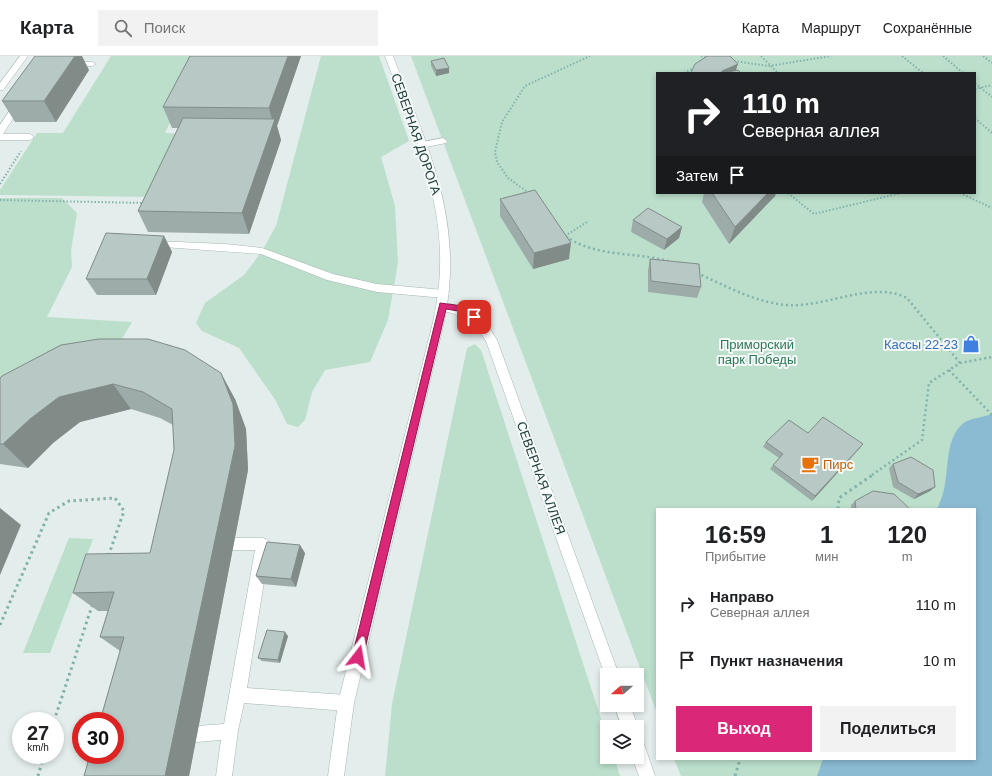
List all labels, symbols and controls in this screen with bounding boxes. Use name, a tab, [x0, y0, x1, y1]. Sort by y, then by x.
search box	[98, 10, 378, 46]
text: Карта	[20, 17, 74, 38]
icon: search	[112, 17, 134, 39]
text: Поиск	[144, 19, 185, 36]
text: Карта	[742, 20, 779, 36]
text: Маршрут	[801, 20, 861, 36]
text: Сохранённые	[883, 20, 972, 36]
street label: СЕВЕРНАЯ ДОРОГА	[388, 71, 444, 197]
icon: right	[676, 88, 728, 140]
text: 110 m	[742, 88, 820, 119]
text: Северная аллея	[742, 121, 880, 141]
icon: arrive	[726, 164, 748, 186]
text: Затем	[676, 167, 718, 184]
pin	[457, 300, 491, 334]
icon: arrive	[463, 306, 485, 328]
shop icon: Кассы 22-23	[961, 334, 981, 354]
park label: Приморский парк Победы	[718, 337, 796, 367]
place label: Кассы 22-23	[884, 337, 958, 352]
street label: СЕВЕРНАЯ АЛЛЕЯ	[514, 419, 568, 537]
cafe icon: Пирс	[800, 454, 820, 474]
place label: Пирс	[823, 457, 854, 472]
text: 16:59	[705, 521, 766, 548]
text: 1	[820, 521, 833, 548]
text: 120	[887, 521, 927, 548]
text: Прибытие	[705, 549, 766, 564]
text: мин	[815, 549, 838, 564]
text: m	[902, 549, 913, 564]
text: Направо	[710, 588, 774, 605]
icon: right	[676, 593, 698, 615]
text: 110 m	[915, 596, 956, 613]
text: Северная аллея	[710, 605, 810, 620]
position arrow	[337, 636, 379, 678]
icon: arrive	[676, 649, 698, 671]
text: Пункт назначения	[710, 652, 843, 669]
text: 10 m	[923, 652, 956, 669]
north arrow	[600, 668, 644, 712]
map controls	[600, 668, 644, 764]
button: Выход	[676, 706, 812, 752]
button: Поделиться	[820, 706, 956, 752]
speed limit sign: 30	[72, 712, 124, 764]
button: layers	[600, 720, 644, 764]
text: 27	[27, 722, 49, 744]
text: km/h	[27, 742, 49, 753]

